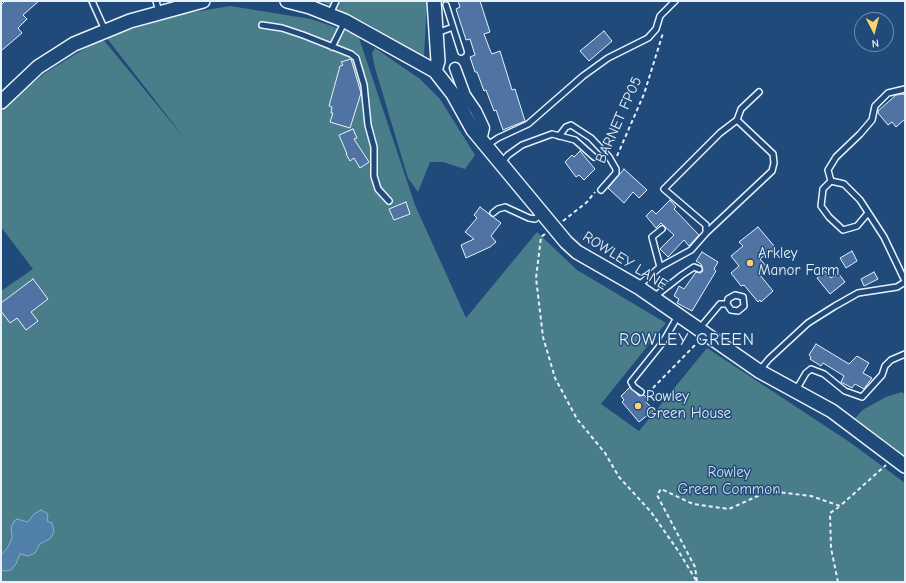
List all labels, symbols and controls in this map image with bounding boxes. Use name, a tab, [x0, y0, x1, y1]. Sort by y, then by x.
north arrow	[854, 12, 894, 52]
text: N	[871, 37, 879, 50]
street label: BARNET FP05	[592, 74, 646, 166]
street label: ROWLEY LANE	[579, 228, 671, 294]
place label: Arkley Manor Farm	[758, 245, 839, 280]
marker: Arkley Manor Farm	[745, 258, 755, 268]
district label: ROWLEY GREEN	[619, 330, 755, 350]
place label: Rowley Green House	[646, 388, 731, 423]
marker: Rowley Green House	[633, 401, 643, 411]
park label: Rowley Green Common	[678, 464, 780, 499]

